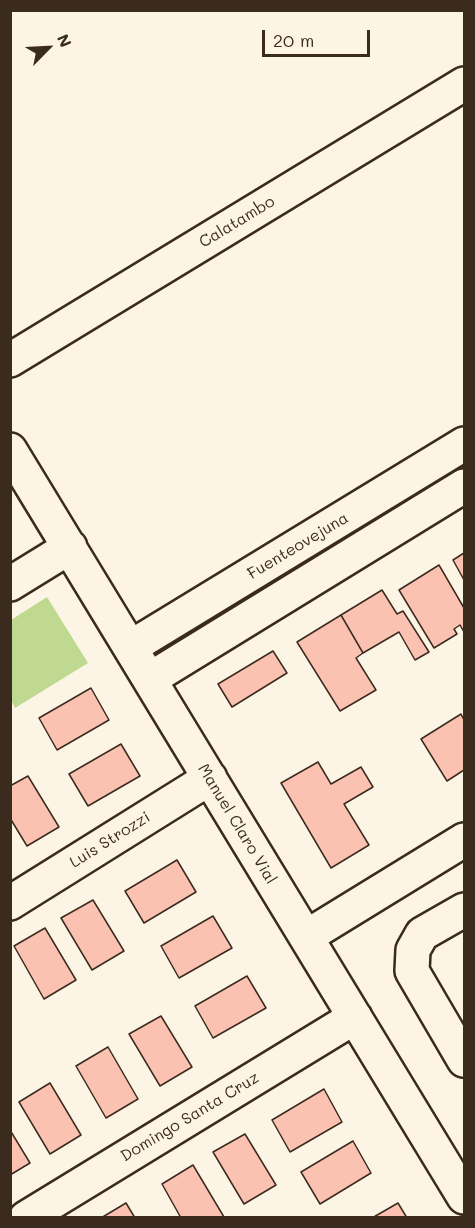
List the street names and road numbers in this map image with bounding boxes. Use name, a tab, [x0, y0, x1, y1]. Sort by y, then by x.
street label: Calatambo	[196, 192, 278, 252]
street label: Fuenteovejuna	[244, 508, 352, 584]
street label: Manuel Claro Vial	[194, 761, 280, 887]
street label: Luis Strozzi	[66, 808, 154, 872]
street label: Domingo Santa Cruz	[117, 1068, 263, 1166]

